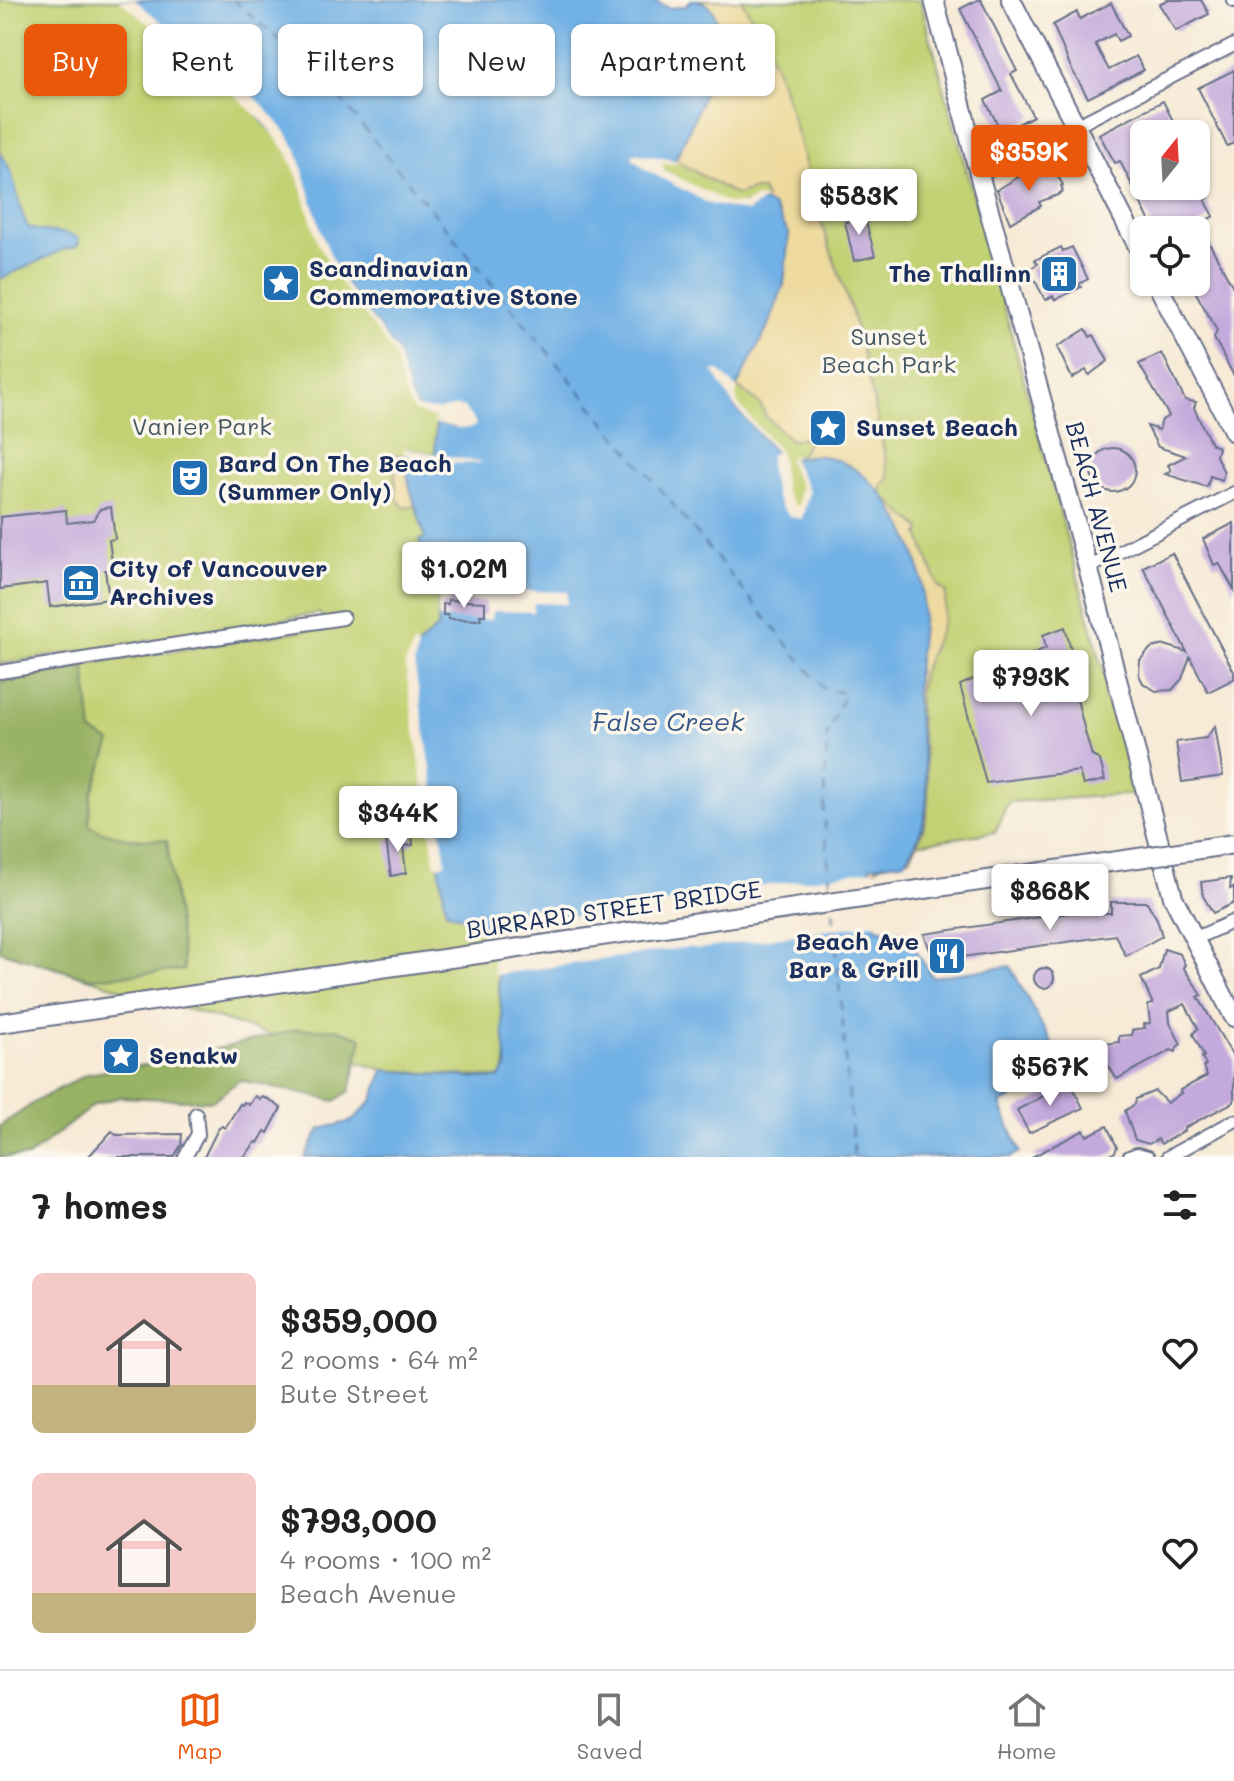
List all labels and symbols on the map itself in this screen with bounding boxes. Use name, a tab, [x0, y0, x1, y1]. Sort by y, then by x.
north arrow	[1130, 120, 1210, 200]
pin: $359K	[973, 125, 1085, 193]
pin: $583K	[803, 169, 915, 237]
place label: Scandinavian Commemorative Stone	[309, 252, 578, 311]
building icon: The Thallinn	[1038, 253, 1080, 295]
place label: The Thallinn	[888, 257, 1031, 288]
place icon: Scandinavian Commemorative Stone	[260, 262, 302, 304]
park label: Sunset Beach Park	[822, 320, 956, 379]
place icon: Sunset Beach	[807, 407, 849, 449]
park label: Vanier Park	[132, 410, 272, 441]
place label: Sunset Beach	[856, 411, 1018, 442]
street label: BEACH AVENUE	[1060, 418, 1135, 595]
place label: Bard On The Beach (Summer Only)	[218, 447, 452, 506]
theatre icon: Bard On The Beach (Summer Only)	[169, 457, 211, 499]
pin: $1.02M	[399, 542, 529, 610]
place label: City of Vancouver Archives	[109, 552, 328, 611]
museum icon: City of Vancouver Archives	[60, 562, 102, 604]
pin: $793K	[975, 650, 1087, 718]
water label: False Creek	[592, 704, 745, 738]
pin: $344K	[342, 786, 454, 854]
pin: $868K	[994, 864, 1106, 932]
street label: BURRARD STREET BRIDGE	[464, 872, 763, 945]
place label: Beach Ave Bar & Grill	[788, 925, 919, 984]
restaurant icon: Beach Ave Bar & Grill	[926, 935, 968, 977]
place icon: Senakw	[100, 1035, 142, 1077]
place label: Senakw	[149, 1039, 238, 1070]
pin: $567K	[994, 1040, 1106, 1108]

